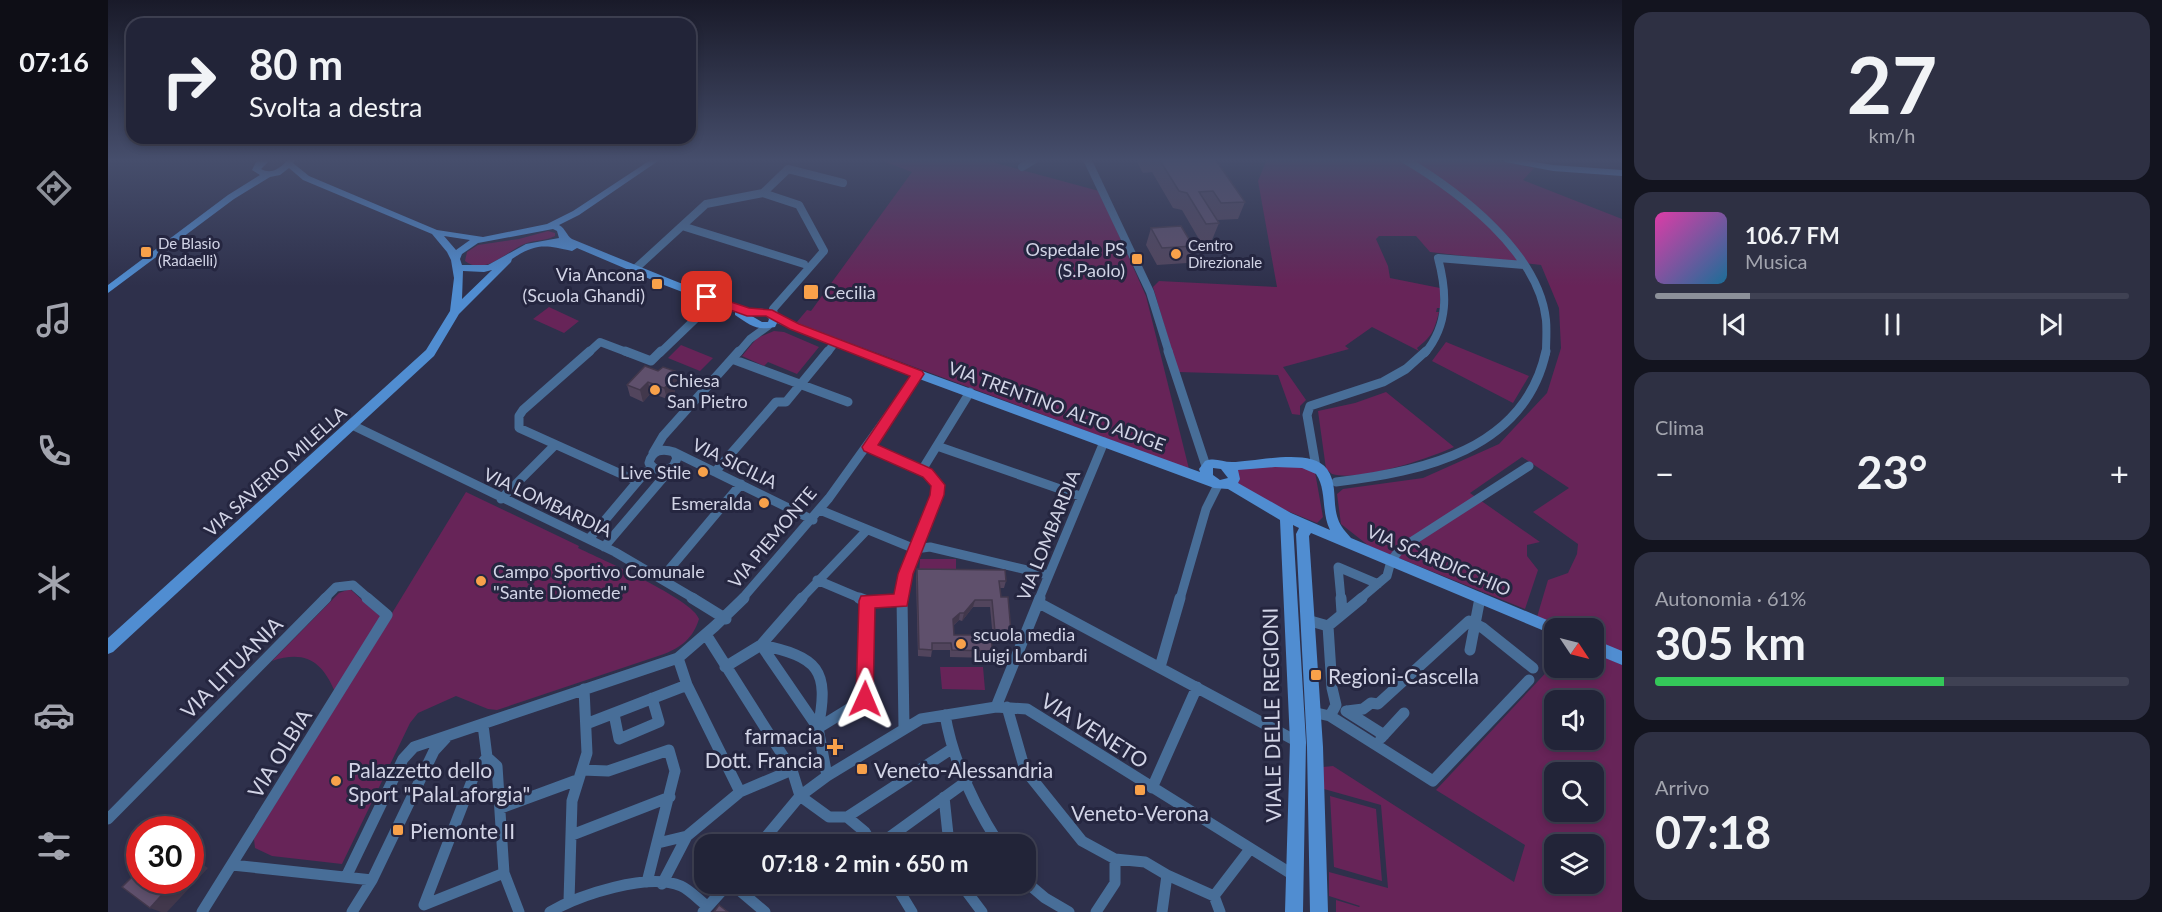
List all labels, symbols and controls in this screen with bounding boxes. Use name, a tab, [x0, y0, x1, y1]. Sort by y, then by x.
text: 27	[1847, 37, 1937, 131]
text: 80 m	[249, 39, 343, 89]
icon: right	[150, 42, 228, 120]
text: 07:16	[19, 45, 89, 78]
text: Svolta a destra	[249, 90, 422, 123]
text: km/h	[1869, 123, 1915, 147]
icon: directions	[33, 167, 75, 209]
text: 106.7 FM	[1745, 222, 1840, 249]
place label: De Blasio (Radaelli)	[158, 234, 220, 269]
place label: Centro Direzionale	[1188, 236, 1262, 271]
place label: Ospedale PS (S.Paolo)	[1025, 238, 1125, 281]
marker: De Blasio (Radaelli)	[139, 245, 153, 259]
marker: Centro Direzionale	[1169, 247, 1183, 261]
text: Musica	[1745, 249, 1808, 273]
marker: Ospedale PS (S.Paolo)	[1130, 252, 1144, 266]
place label: Via Ancona (Scuola Ghandi)	[523, 263, 645, 306]
pin	[681, 271, 732, 322]
marker: Via Ancona (Scuola Ghandi)	[650, 277, 664, 291]
icon: arrive	[690, 280, 723, 313]
place label: Cecilia	[824, 281, 876, 303]
marker: Cecilia	[802, 283, 820, 301]
icon: music	[33, 299, 75, 341]
icon: previous	[1718, 308, 1751, 341]
icon: pause	[1876, 308, 1909, 341]
icon: next	[2034, 308, 2067, 341]
street label: VIA TRENTINO ALTO ADIGE	[945, 356, 1169, 456]
place label: Chiesa San Pietro	[667, 369, 748, 412]
marker: Chiesa San Pietro	[648, 383, 662, 397]
street label: VIA SAVERIO MILELLA	[199, 401, 351, 541]
text: Clima	[1655, 415, 1704, 439]
icon: phone	[33, 430, 75, 472]
street label: VIA SICILIA	[689, 433, 782, 493]
text: 23°	[1857, 445, 1927, 499]
text: −	[1655, 453, 1674, 493]
text: +	[2110, 453, 2129, 493]
place label: Live Stile	[620, 461, 691, 483]
street label: VIA LOMBARDIA	[480, 463, 616, 542]
marker: Live Stile	[696, 465, 710, 479]
street label: VIA LOMBARDIA	[1012, 466, 1085, 604]
street label: VIA PIEMONTE	[723, 482, 821, 592]
place label: Esmeralda	[671, 492, 752, 514]
marker: Esmeralda	[757, 496, 771, 510]
street label: VIA SCARDICCHIO	[1364, 520, 1514, 600]
place label: Campo Sportivo Comunale "Sante Diomede"	[493, 560, 705, 603]
icon: climate	[33, 562, 75, 604]
marker: Campo Sportivo Comunale "Sante Diomede"	[474, 574, 488, 588]
text: Autonomia · 61%	[1655, 586, 1806, 610]
street label: VIALE DELLE REGIONI	[1257, 607, 1285, 823]
street label: VIA LITUANIA	[175, 610, 288, 723]
text: 305 km	[1655, 616, 1806, 670]
north arrow	[1544, 618, 1604, 678]
map controls	[1544, 618, 1604, 894]
place label: scuola media Luigi Lombardi	[973, 623, 1088, 666]
marker: scuola media Luigi Lombardi	[954, 637, 968, 651]
place label: Regioni-Cascella	[1328, 663, 1479, 688]
position arrow	[833, 667, 897, 731]
marker: Regioni-Cascella	[1309, 668, 1323, 682]
street label: VIA VENETO	[1037, 687, 1153, 773]
button: sound	[1544, 690, 1604, 750]
icon: car	[33, 694, 75, 736]
street label: VIA OLBIA	[242, 703, 317, 802]
place label: farmacia Dott. Francia	[705, 723, 823, 772]
marker: farmacia Dott. Francia	[828, 740, 842, 754]
place label: Palazzetto dello Sport "PalaLaforgia"	[348, 757, 530, 806]
place label: Veneto-Alessandria	[874, 757, 1053, 782]
marker: Veneto-Alessandria	[855, 762, 869, 776]
button: search	[1544, 762, 1604, 822]
marker: Palazzetto dello Sport "PalaLaforgia"	[329, 774, 343, 788]
text: Arrivo	[1655, 775, 1709, 799]
marker: Veneto-Verona	[1133, 783, 1147, 797]
place label: Veneto-Verona	[1071, 800, 1209, 825]
text: 07:18	[1655, 805, 1771, 859]
speed limit sign: 30	[126, 816, 204, 894]
place label: Piemonte II	[410, 818, 515, 843]
marker: Piemonte II	[391, 823, 405, 837]
icon: filters	[33, 825, 75, 867]
button: layers	[1544, 834, 1604, 894]
text: 07:18 · 2 min · 650 m	[762, 850, 968, 877]

